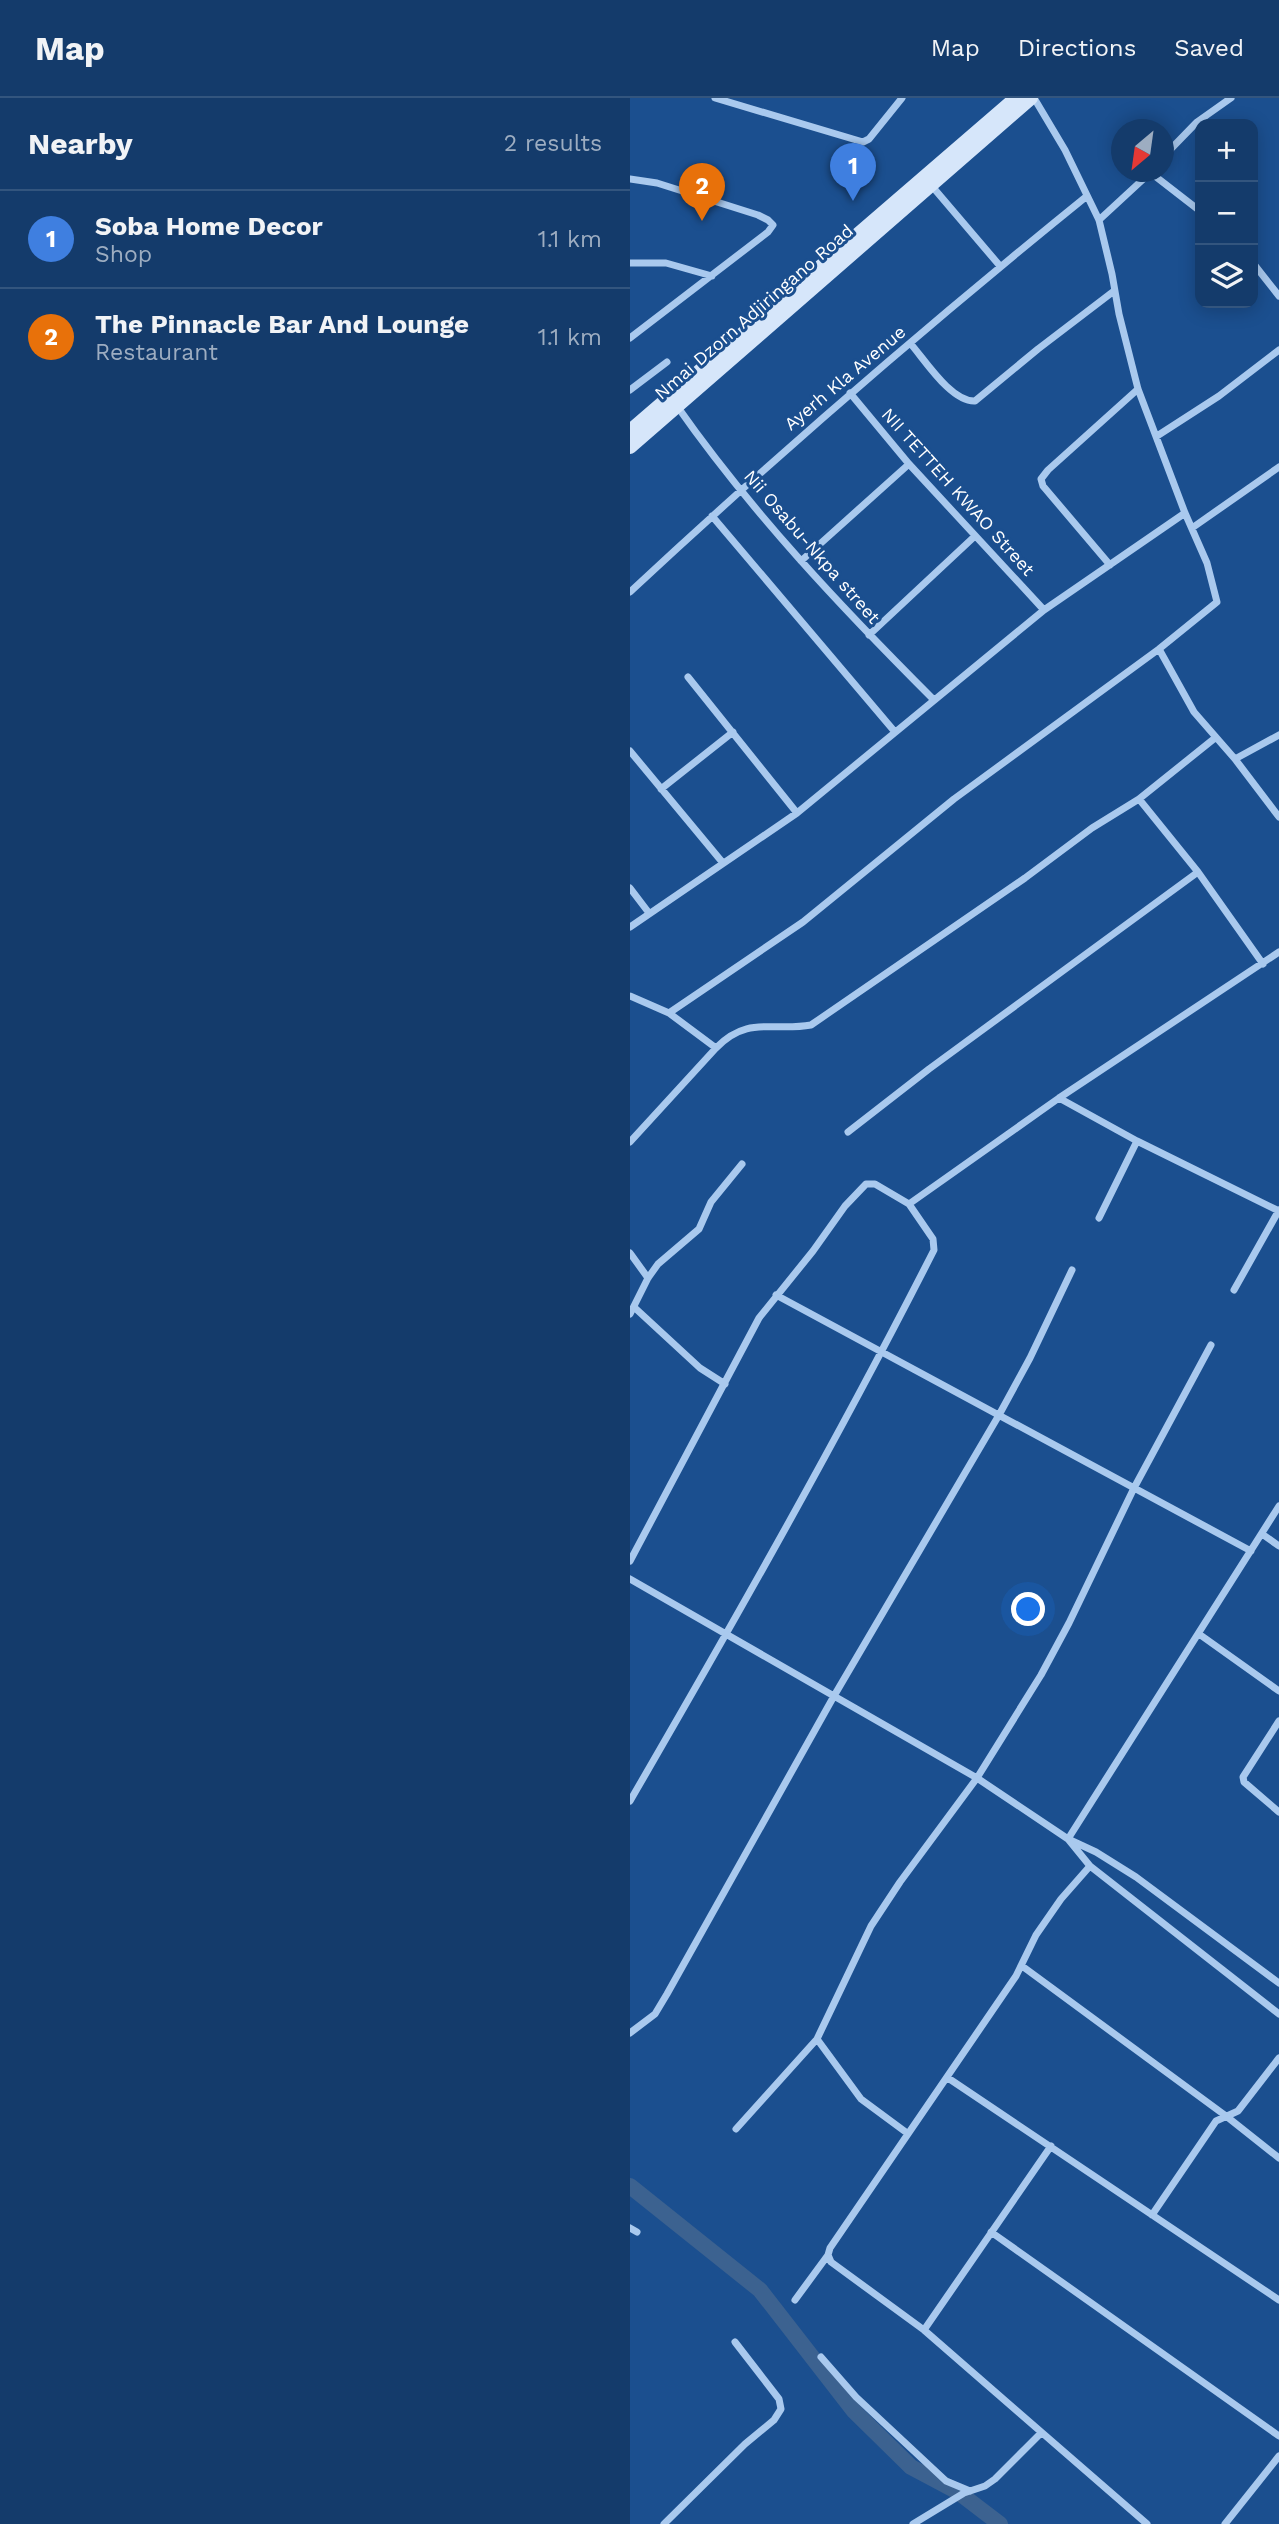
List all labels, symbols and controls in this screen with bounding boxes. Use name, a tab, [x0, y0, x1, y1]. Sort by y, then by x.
text: Map	[35, 29, 105, 68]
text: Map	[931, 34, 980, 62]
text: Directions	[1018, 34, 1136, 62]
text: Saved	[1174, 34, 1244, 62]
north arrow	[1111, 119, 1174, 182]
map controls	[1195, 119, 1258, 308]
button: +	[1195, 119, 1258, 182]
text: Nearby	[28, 126, 133, 161]
text: 2 results	[504, 130, 602, 157]
pin: 1	[830, 143, 876, 201]
pin: 2	[679, 163, 725, 221]
button: −	[1195, 182, 1258, 245]
text: Soba Home Decor	[95, 211, 323, 241]
street label: Nmai Dzorn Adjiringano Road	[650, 220, 857, 404]
text: 1	[46, 226, 56, 253]
text: 1.1 km	[538, 226, 602, 253]
text: Shop	[95, 241, 152, 268]
button: layers	[1195, 245, 1258, 308]
text: The Pinnacle Bar And Lounge	[95, 309, 469, 339]
street label: Ayerh Kla Avenue	[780, 321, 909, 434]
text: 2	[44, 324, 58, 351]
text: 1.1 km	[538, 324, 602, 351]
text: Restaurant	[95, 339, 218, 366]
street label: NII TETTEH KWAO Street	[878, 404, 1039, 580]
street label: Nii Osabu-Nkpa street	[740, 466, 885, 628]
your location	[1011, 1592, 1045, 1626]

